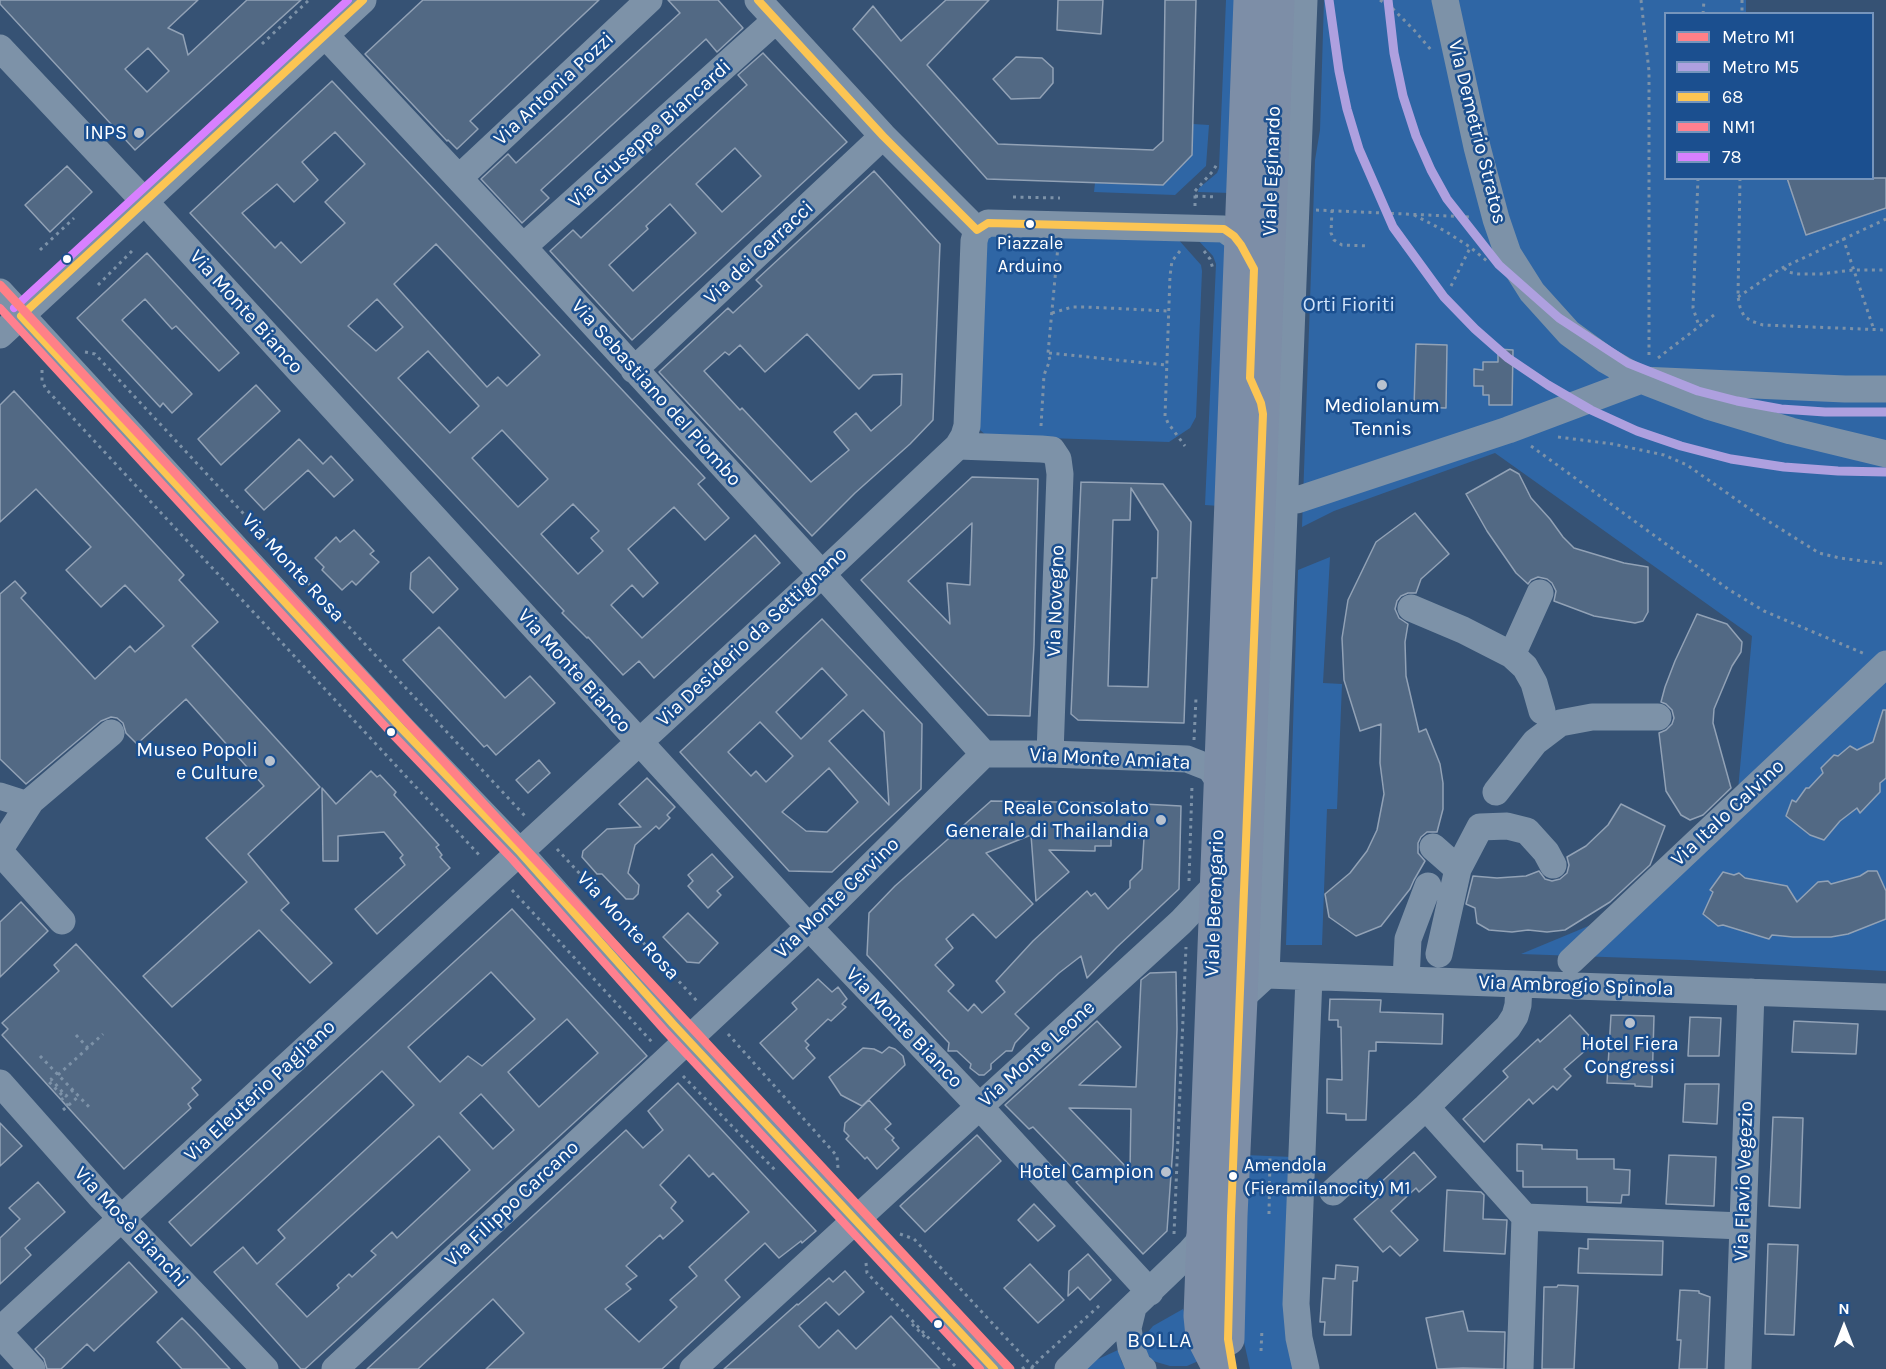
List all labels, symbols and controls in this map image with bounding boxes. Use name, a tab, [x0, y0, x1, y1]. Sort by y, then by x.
legend	[1664, 12, 1874, 180]
text: Metro M1	[1722, 26, 1795, 48]
street label: Via Antonia Pozzi	[489, 27, 619, 151]
street label: Via Demetrio Stratos	[1443, 38, 1511, 226]
street label: Via Giuseppe Biancardi	[564, 55, 736, 213]
text: Metro M5	[1722, 56, 1799, 78]
text: 68	[1722, 86, 1743, 108]
street label: Viale Eginardo	[1258, 105, 1286, 237]
text: NM1	[1722, 116, 1756, 138]
place label: INPS	[85, 121, 127, 145]
marker: INPS	[132, 126, 146, 140]
text: 78	[1722, 146, 1742, 168]
street label: Via dei Carracci	[699, 196, 819, 310]
marker: Piazzale Arduino	[1024, 218, 1036, 230]
place label: Piazzale Arduino	[997, 233, 1063, 276]
street label: Via Monte Bianco	[184, 245, 308, 379]
unlabelled marker	[61, 253, 73, 265]
park label: Orti Fioriti	[1303, 293, 1395, 317]
street label: Via Sebastiano del Piombo	[566, 295, 746, 491]
marker: Mediolanum Tennis	[1375, 378, 1389, 392]
place label: Mediolanum Tennis	[1324, 394, 1440, 441]
street label: Via Monte Rosa	[236, 509, 350, 627]
street label: Via Desiderio da Settignano	[652, 542, 852, 732]
street label: Via Novegno	[1042, 545, 1070, 657]
street label: Via Monte Bianco	[512, 604, 636, 738]
unlabelled marker	[385, 726, 397, 738]
place label: Museo Popoli e Culture	[136, 738, 258, 785]
street label: Via Monte Amiata	[1029, 743, 1191, 775]
marker: Museo Popoli e Culture	[263, 754, 277, 768]
street label: Via Italo Calvino	[1666, 754, 1790, 872]
place label: Reale Consolato Generale di Thailandia	[946, 796, 1149, 843]
marker: Reale Consolato Generale di Thailandia	[1154, 813, 1168, 827]
street label: Viale Berengario	[1200, 829, 1230, 977]
street label: Via Monte Cervino	[770, 832, 904, 964]
street label: Via Monte Rosa	[571, 867, 685, 985]
street label: Via Monte Bianco	[840, 963, 968, 1093]
street label: Via Ambrogio Spinola	[1478, 971, 1674, 1001]
street label: Via Monte Leone	[974, 995, 1100, 1113]
street label: Via Eleuterio Pagliano	[179, 1015, 341, 1167]
marker: Hotel Fiera Congressi	[1623, 1016, 1637, 1030]
place label: Hotel Fiera Congressi	[1581, 1032, 1679, 1079]
street label: Via Flavio Vegezio	[1729, 1100, 1759, 1262]
street label: Via Filippo Carcano	[440, 1136, 584, 1272]
place label: Amendola (Fieramilanocity) M1	[1244, 1155, 1410, 1198]
place label: Hotel Campion	[1019, 1160, 1154, 1184]
street label: Via Mosè Bianchi	[69, 1162, 193, 1292]
marker: Hotel Campion	[1159, 1165, 1173, 1179]
marker: Amendola (Fieramilanocity) M1	[1227, 1170, 1239, 1182]
north arrow	[1814, 1297, 1874, 1357]
text: N	[1838, 1299, 1850, 1318]
unlabelled marker	[932, 1318, 944, 1330]
district label: BOLLA	[1127, 1328, 1193, 1354]

